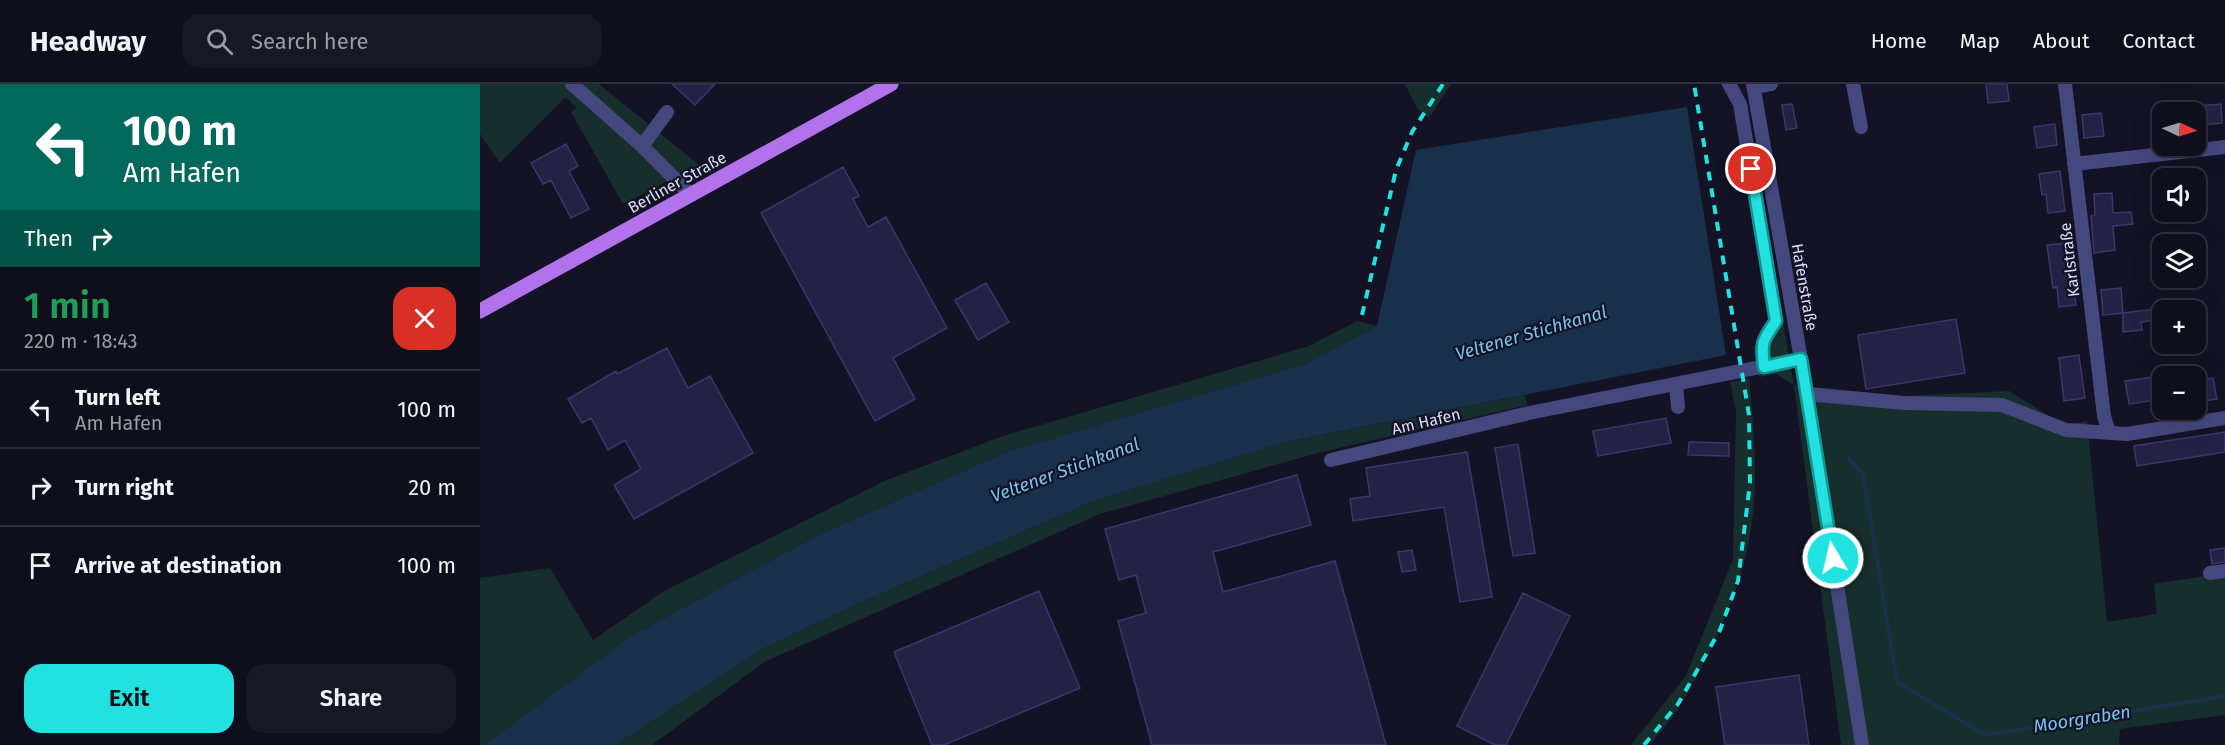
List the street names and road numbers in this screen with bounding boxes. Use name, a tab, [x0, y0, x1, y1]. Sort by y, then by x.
street label: Berliner Straße	[625, 148, 730, 217]
street label: Karlstraße	[2056, 222, 2083, 298]
street label: Hafenstraße	[1787, 242, 1822, 332]
street label: Am Hafen	[1390, 404, 1462, 439]

